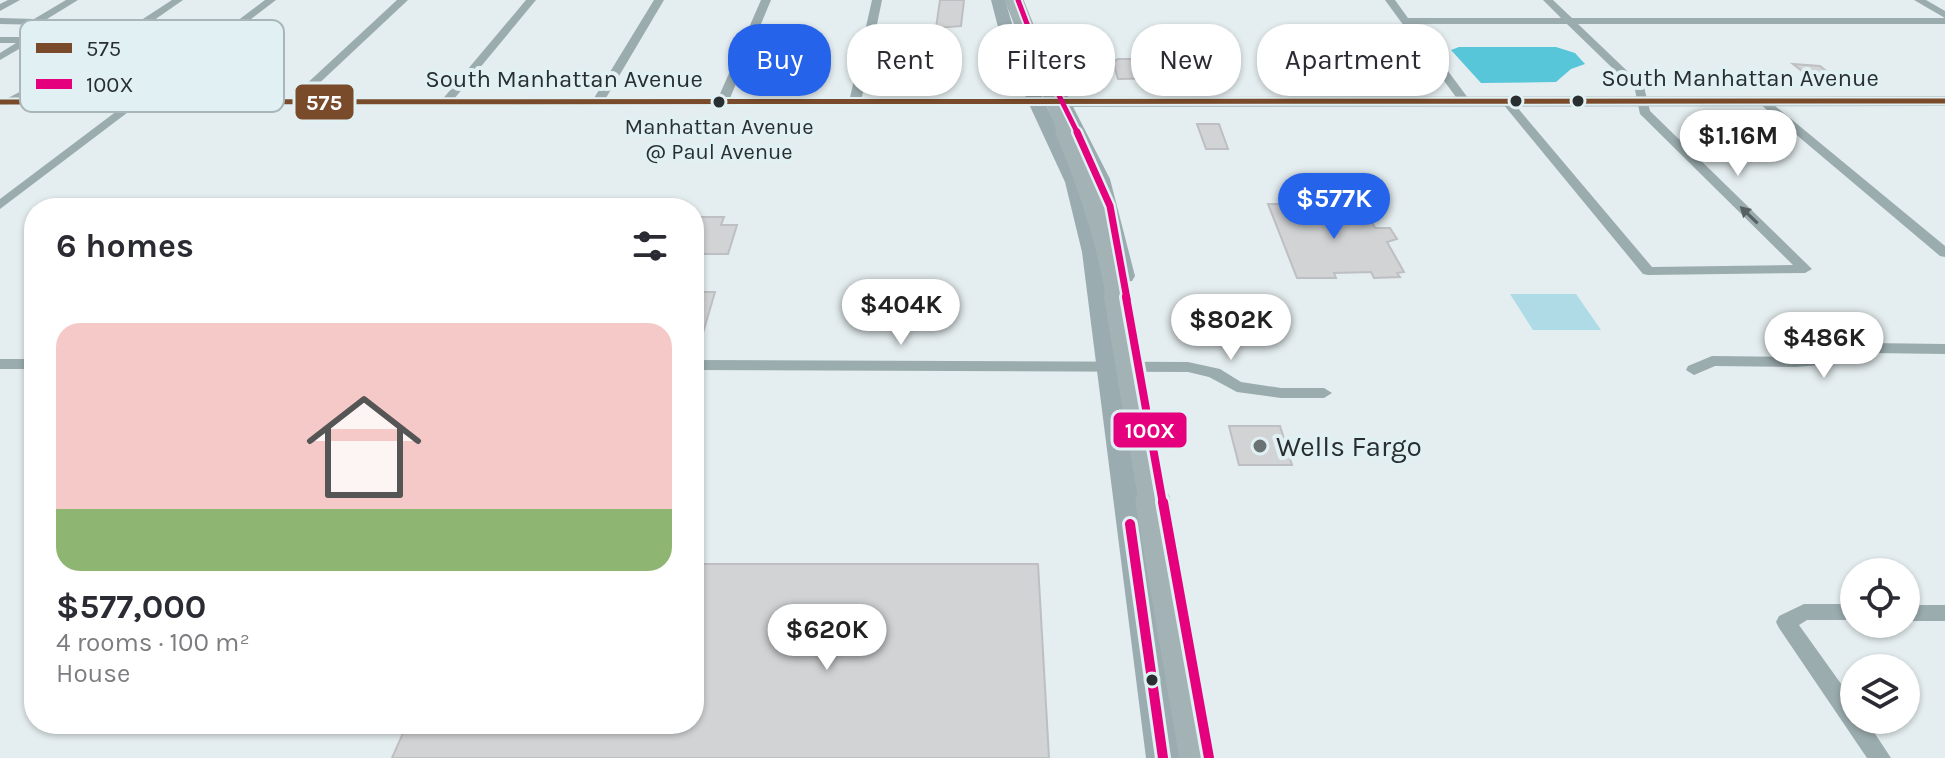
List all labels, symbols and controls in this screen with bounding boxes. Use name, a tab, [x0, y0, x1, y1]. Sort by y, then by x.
legend	[20, 20, 284, 112]
chip: Buy	[728, 24, 831, 96]
chip: Rent	[847, 24, 962, 96]
chip: Filters	[978, 24, 1115, 96]
chip: New	[1131, 24, 1241, 96]
chip: Apartment	[1257, 24, 1449, 96]
text: 575	[86, 36, 121, 62]
street label: South Manhattan Avenue	[1601, 64, 1879, 92]
street label: South Manhattan Avenue	[425, 65, 703, 93]
text: 100X	[86, 72, 134, 98]
line badge: 575	[294, 83, 355, 121]
text: 575	[306, 90, 342, 116]
unlabelled marker	[1508, 93, 1524, 109]
unlabelled marker	[1570, 93, 1586, 109]
marker: Manhattan Avenue @ Paul Avenue	[711, 94, 727, 110]
pin: $1.16M	[1673, 110, 1803, 178]
place label: Manhattan Avenue @ Paul Avenue	[625, 114, 813, 165]
text: $1.16M	[1698, 120, 1778, 151]
pin: $577K	[1278, 173, 1390, 241]
text: $577K	[1296, 183, 1372, 214]
one-way arrow	[1740, 206, 1759, 224]
icon: filters	[628, 224, 672, 268]
text: 6 homes	[56, 226, 194, 266]
pin: $404K	[845, 279, 957, 347]
text: $404K	[860, 289, 942, 320]
pin: $802K	[1175, 294, 1287, 362]
text: $802K	[1189, 304, 1273, 335]
pin: $486K	[1768, 312, 1880, 380]
text: $486K	[1783, 322, 1865, 353]
icon: home	[292, 375, 436, 519]
line badge: 100X	[1112, 411, 1188, 449]
text: 100X	[1125, 418, 1175, 444]
place label: Wells Fargo	[1276, 430, 1422, 463]
marker: Wells Fargo	[1251, 437, 1269, 455]
map controls	[1840, 558, 1920, 734]
button: locate	[1840, 558, 1920, 638]
text: $577,000	[56, 587, 206, 627]
pin: $620K	[771, 604, 883, 672]
text: $620K	[786, 614, 868, 645]
text: 4 rooms · 100 m²	[56, 627, 250, 658]
button: layers	[1840, 654, 1920, 734]
text: House	[56, 658, 130, 689]
unlabelled marker	[1144, 672, 1160, 688]

